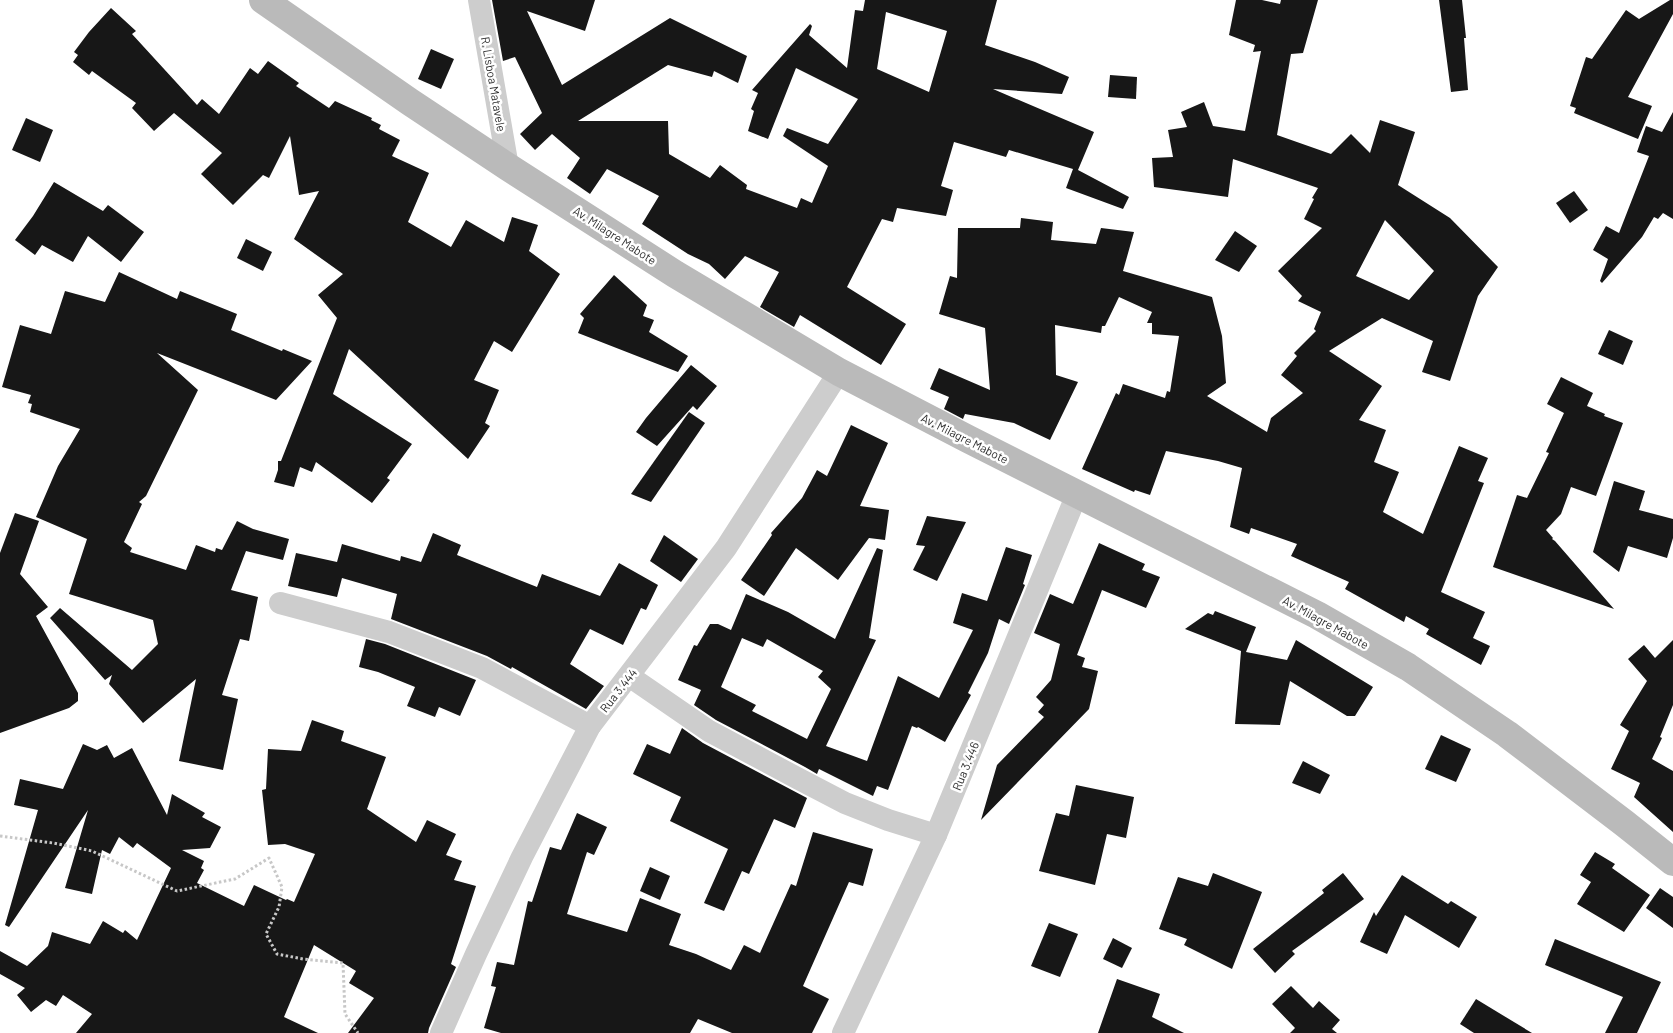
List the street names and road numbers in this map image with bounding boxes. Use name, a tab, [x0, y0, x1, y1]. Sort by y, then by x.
street label: R. Lisboa Matavele	[479, 35, 509, 133]
street label: Av. Milagre Mabote	[571, 203, 659, 267]
street label: Av. Milagre Mabote	[919, 410, 1011, 466]
street label: Av. Milagre Mabote	[1281, 593, 1371, 651]
street label: Rua 3.444	[597, 665, 639, 715]
street label: Rua 3.446	[949, 740, 981, 792]

